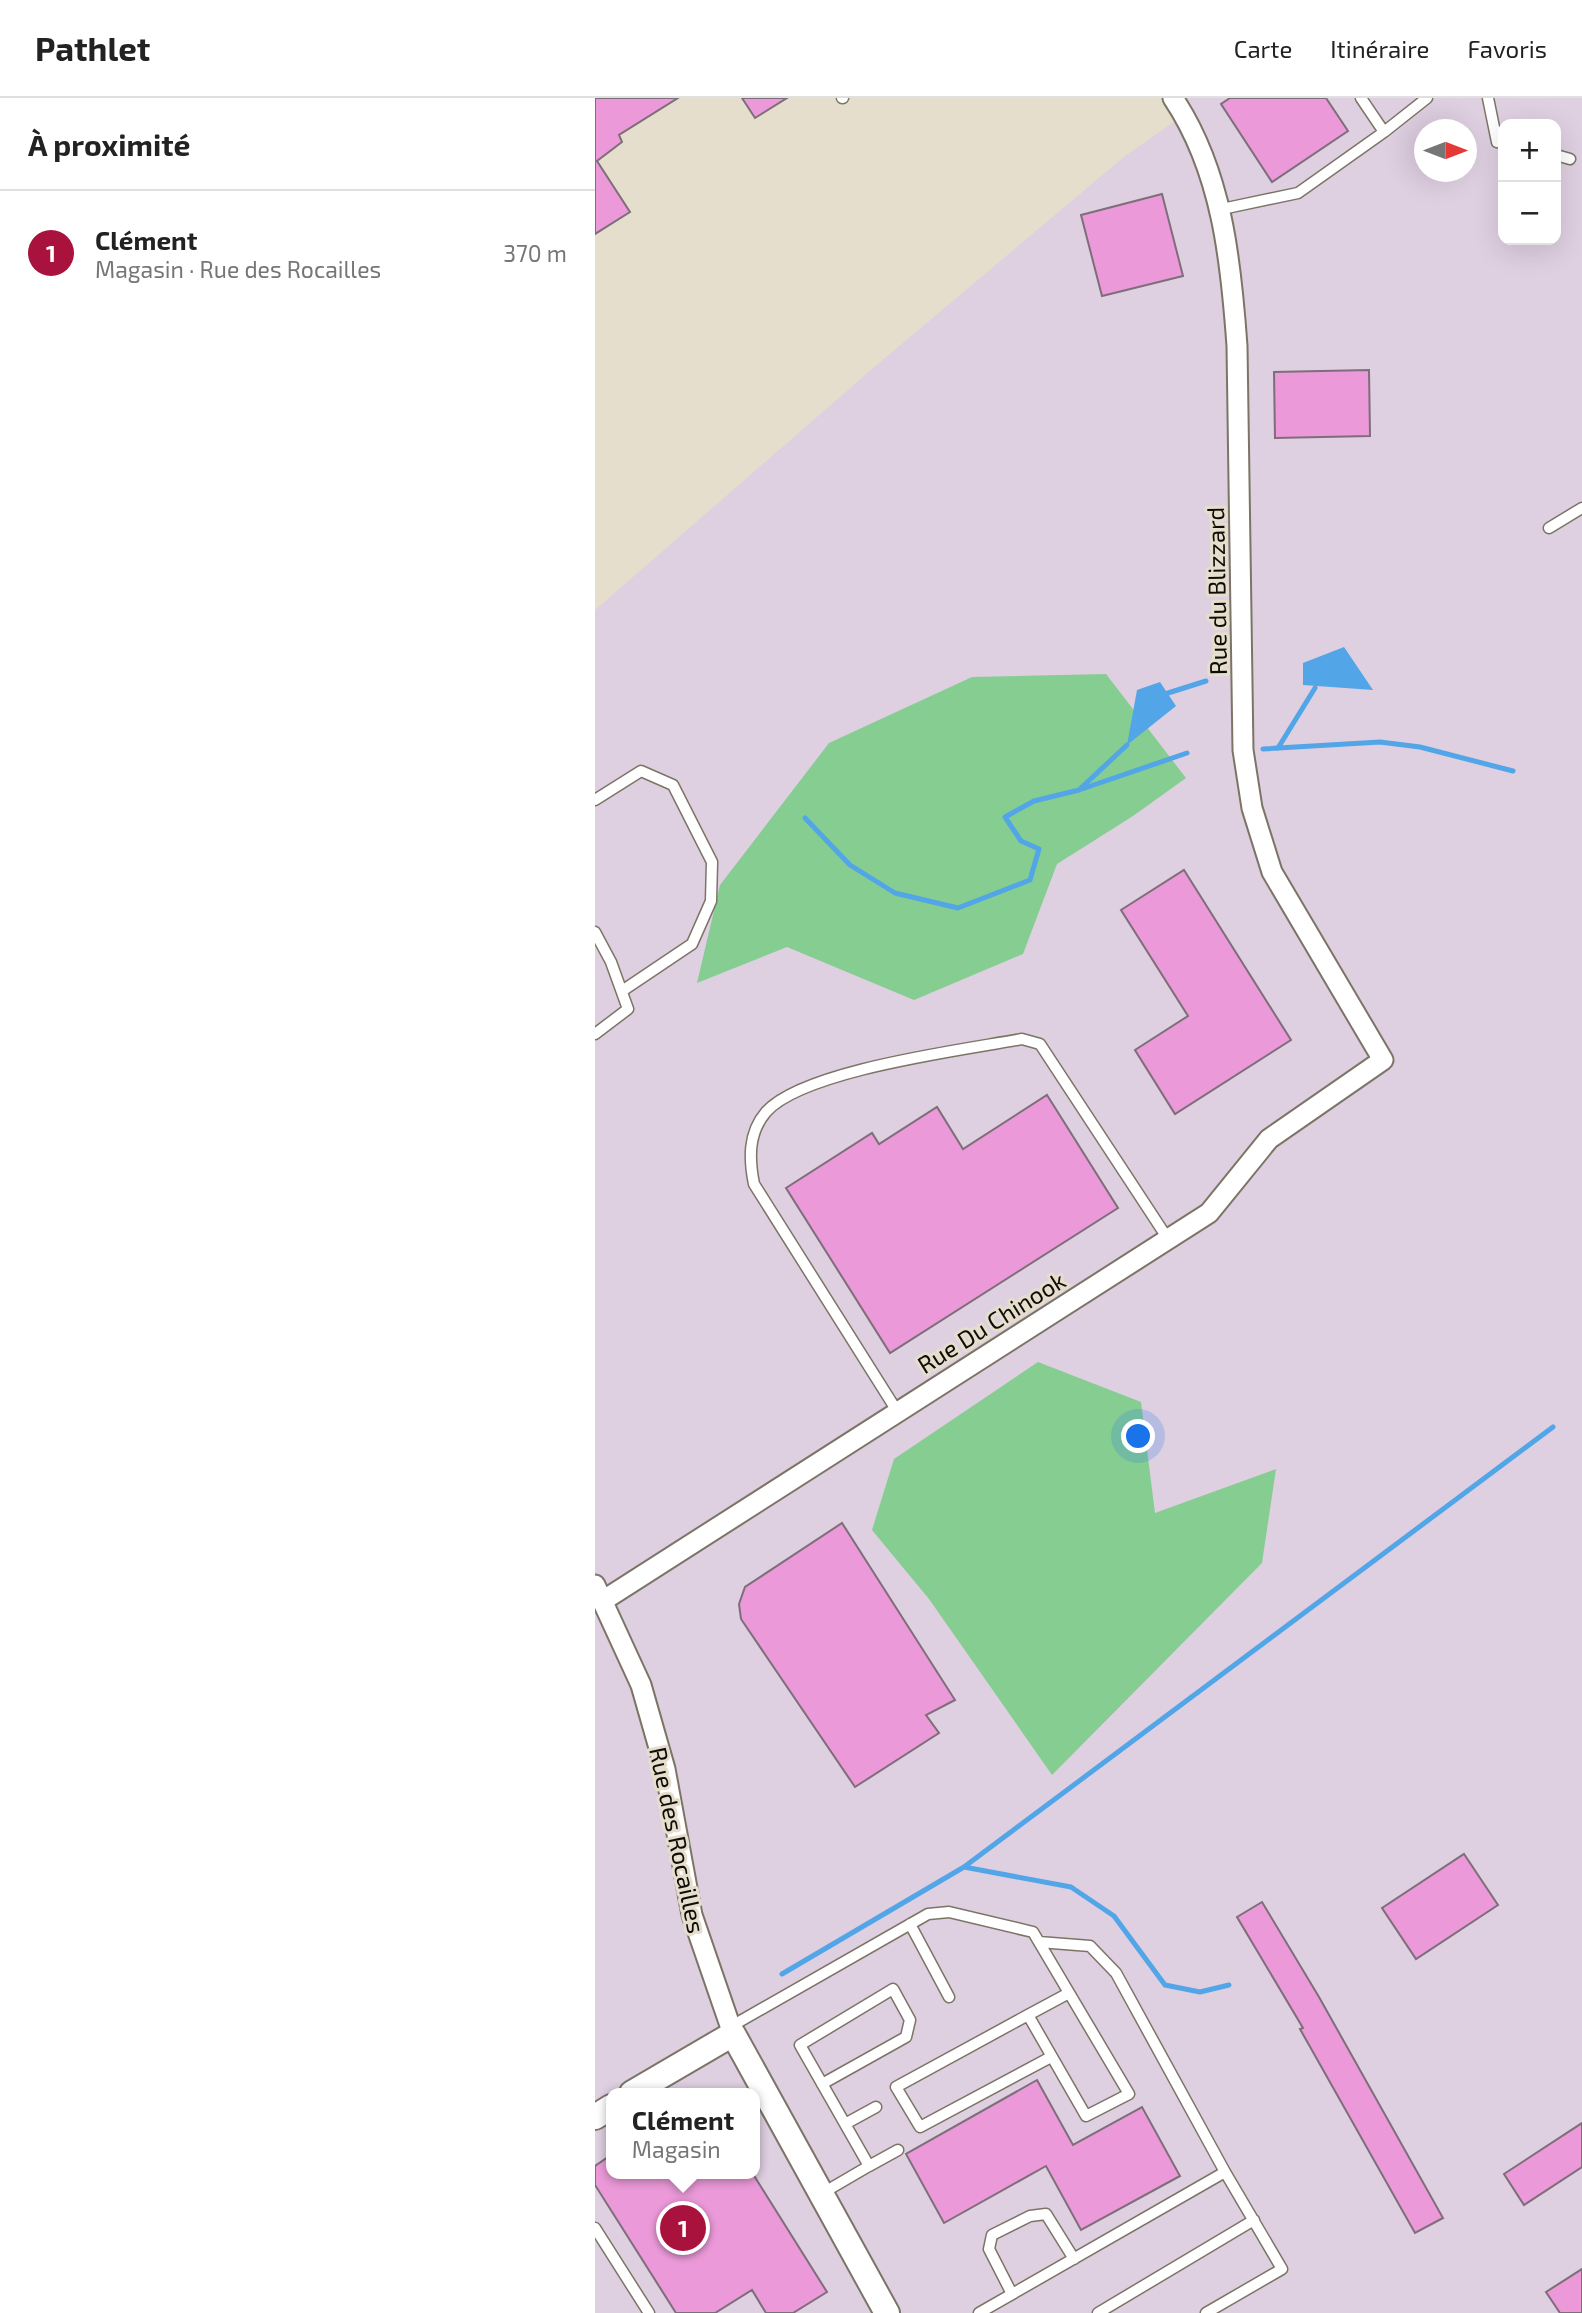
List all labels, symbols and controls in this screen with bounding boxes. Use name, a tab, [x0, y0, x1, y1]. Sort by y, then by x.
text: Pathlet	[35, 28, 150, 68]
text: Carte	[1234, 34, 1292, 63]
text: Itinéraire	[1330, 34, 1429, 63]
text: Favoris	[1467, 34, 1547, 63]
north arrow	[1414, 119, 1477, 182]
map controls	[1498, 119, 1561, 245]
button: +	[1498, 119, 1561, 182]
text: À proximité	[28, 126, 190, 162]
button: −	[1498, 182, 1561, 245]
text: Clément	[95, 224, 197, 255]
text: 1	[46, 239, 56, 267]
text: 370 m	[503, 239, 567, 267]
text: Magasin · Rue des Rocailles	[95, 255, 381, 283]
street label: Rue du Blizzard	[1200, 507, 1232, 675]
street label: Rue Du Chinook	[912, 1265, 1070, 1379]
your location	[1121, 1419, 1155, 1453]
street label: Rue des Rocailles	[644, 1744, 712, 1936]
popup	[606, 2088, 760, 2179]
text: Clément	[632, 2104, 734, 2135]
text: Magasin	[632, 2135, 721, 2163]
pin: 1	[660, 2202, 706, 2254]

